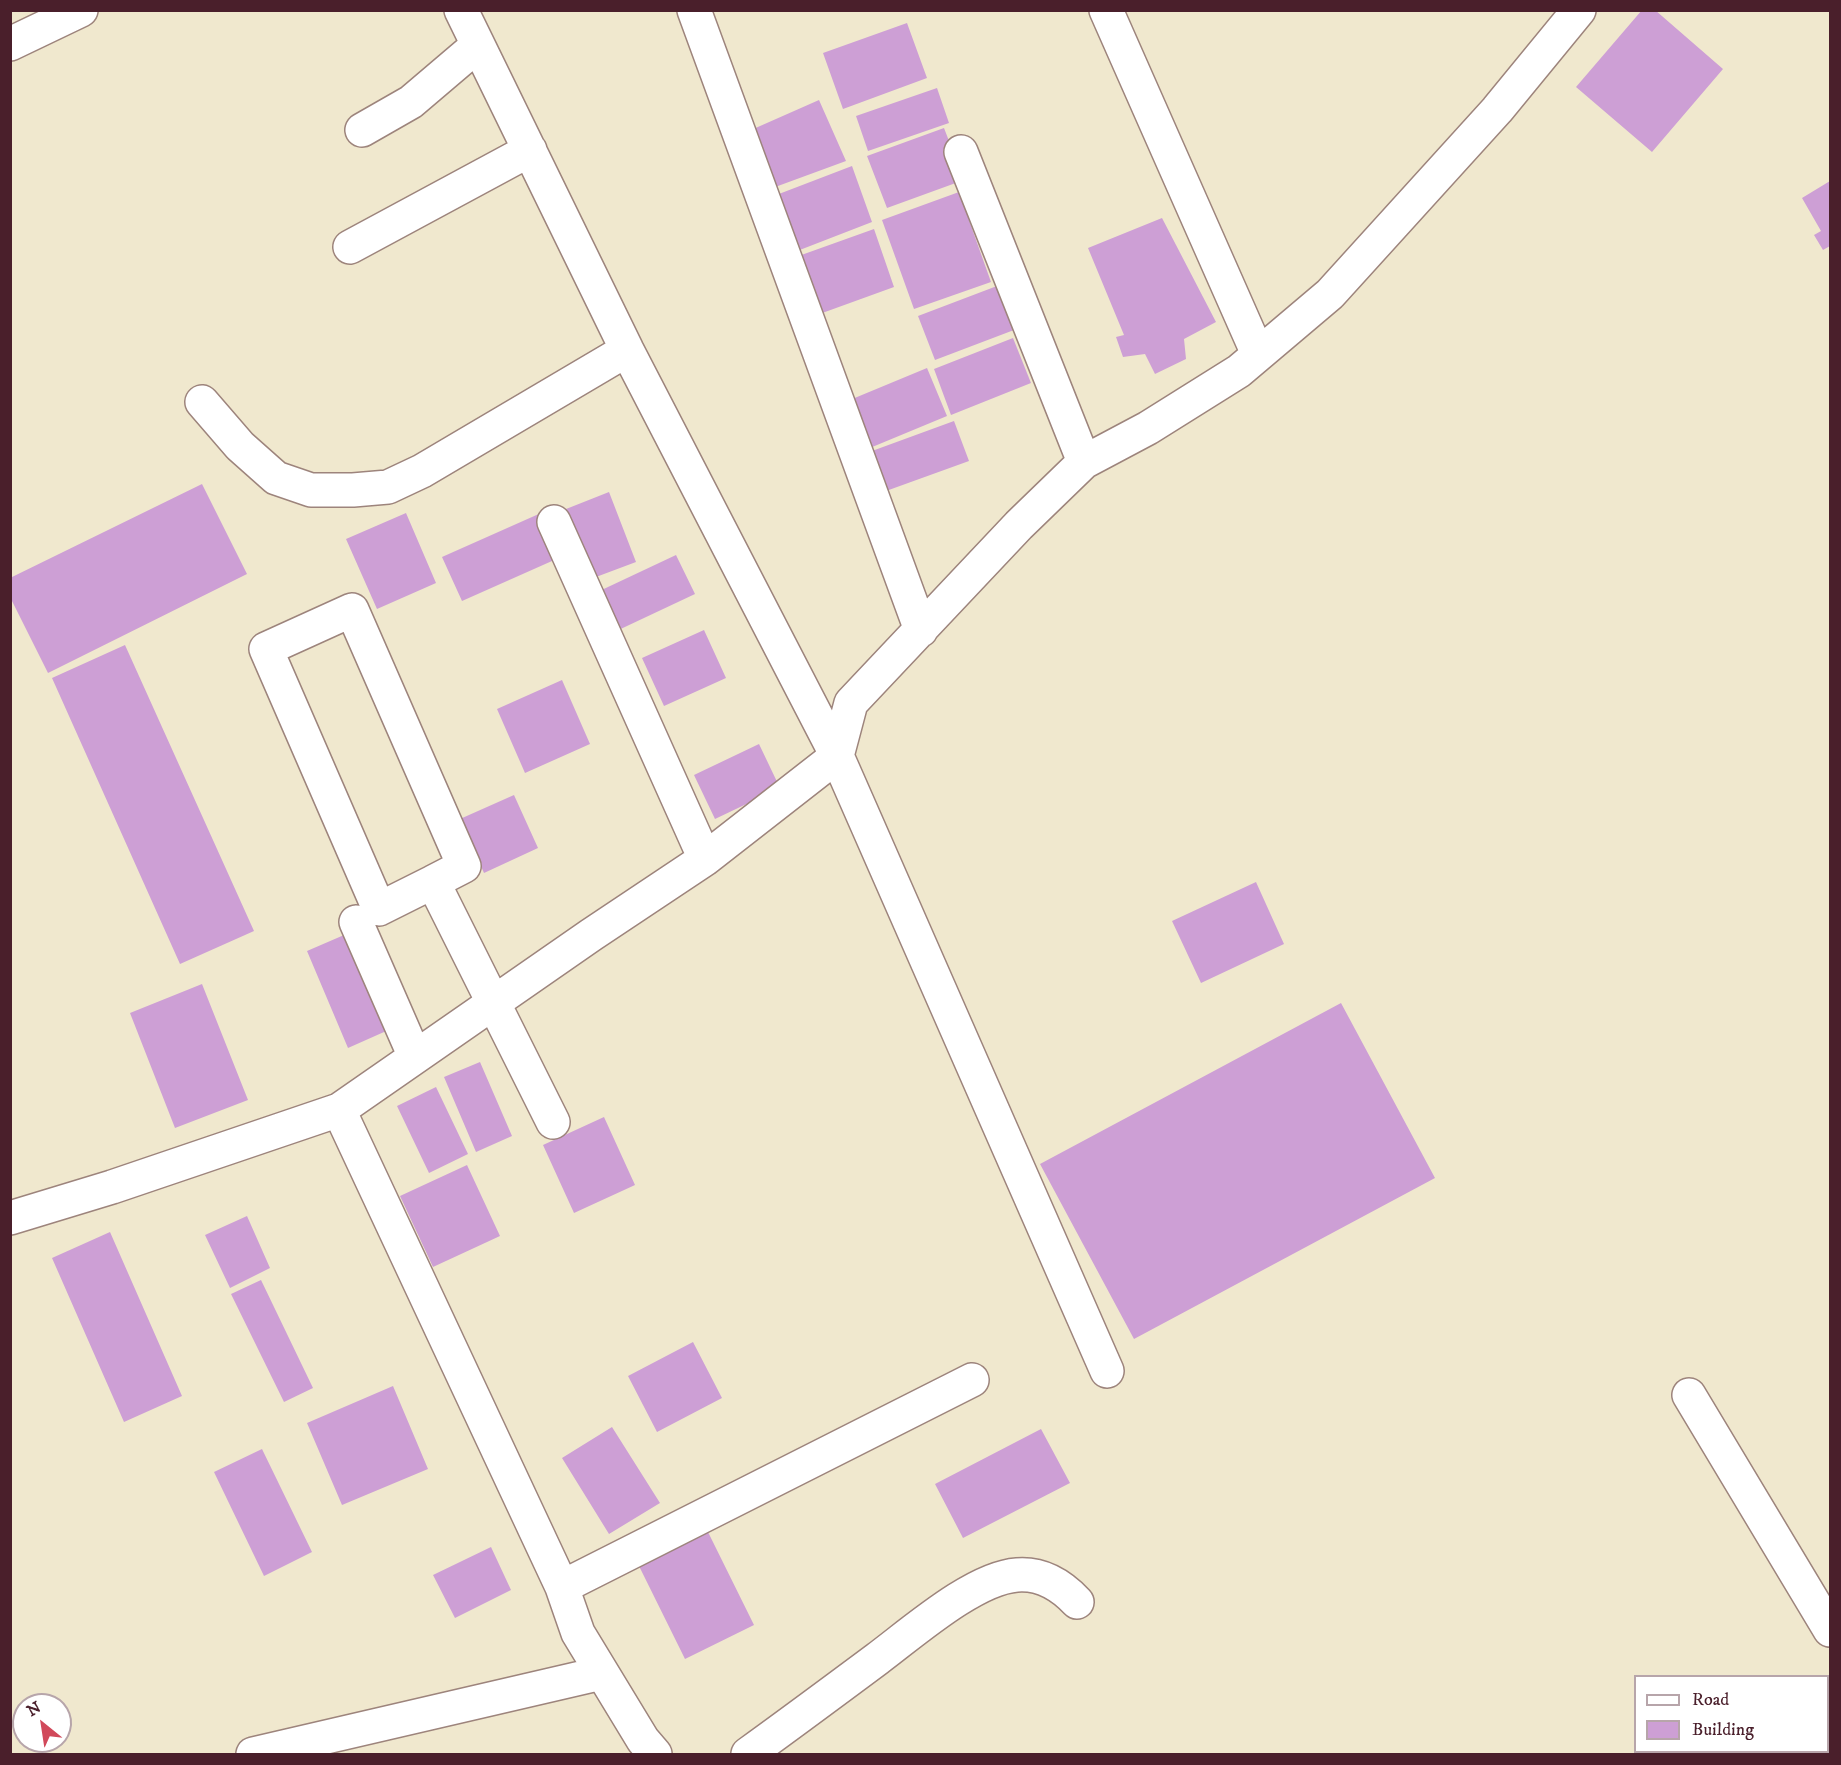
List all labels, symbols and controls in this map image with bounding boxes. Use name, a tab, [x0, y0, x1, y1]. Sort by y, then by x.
legend	[1634, 1675, 1829, 1753]
text: Road	[1692, 1689, 1729, 1711]
north arrow	[12, 1693, 72, 1753]
text: N	[23, 1697, 45, 1721]
text: Building	[1692, 1719, 1754, 1741]

